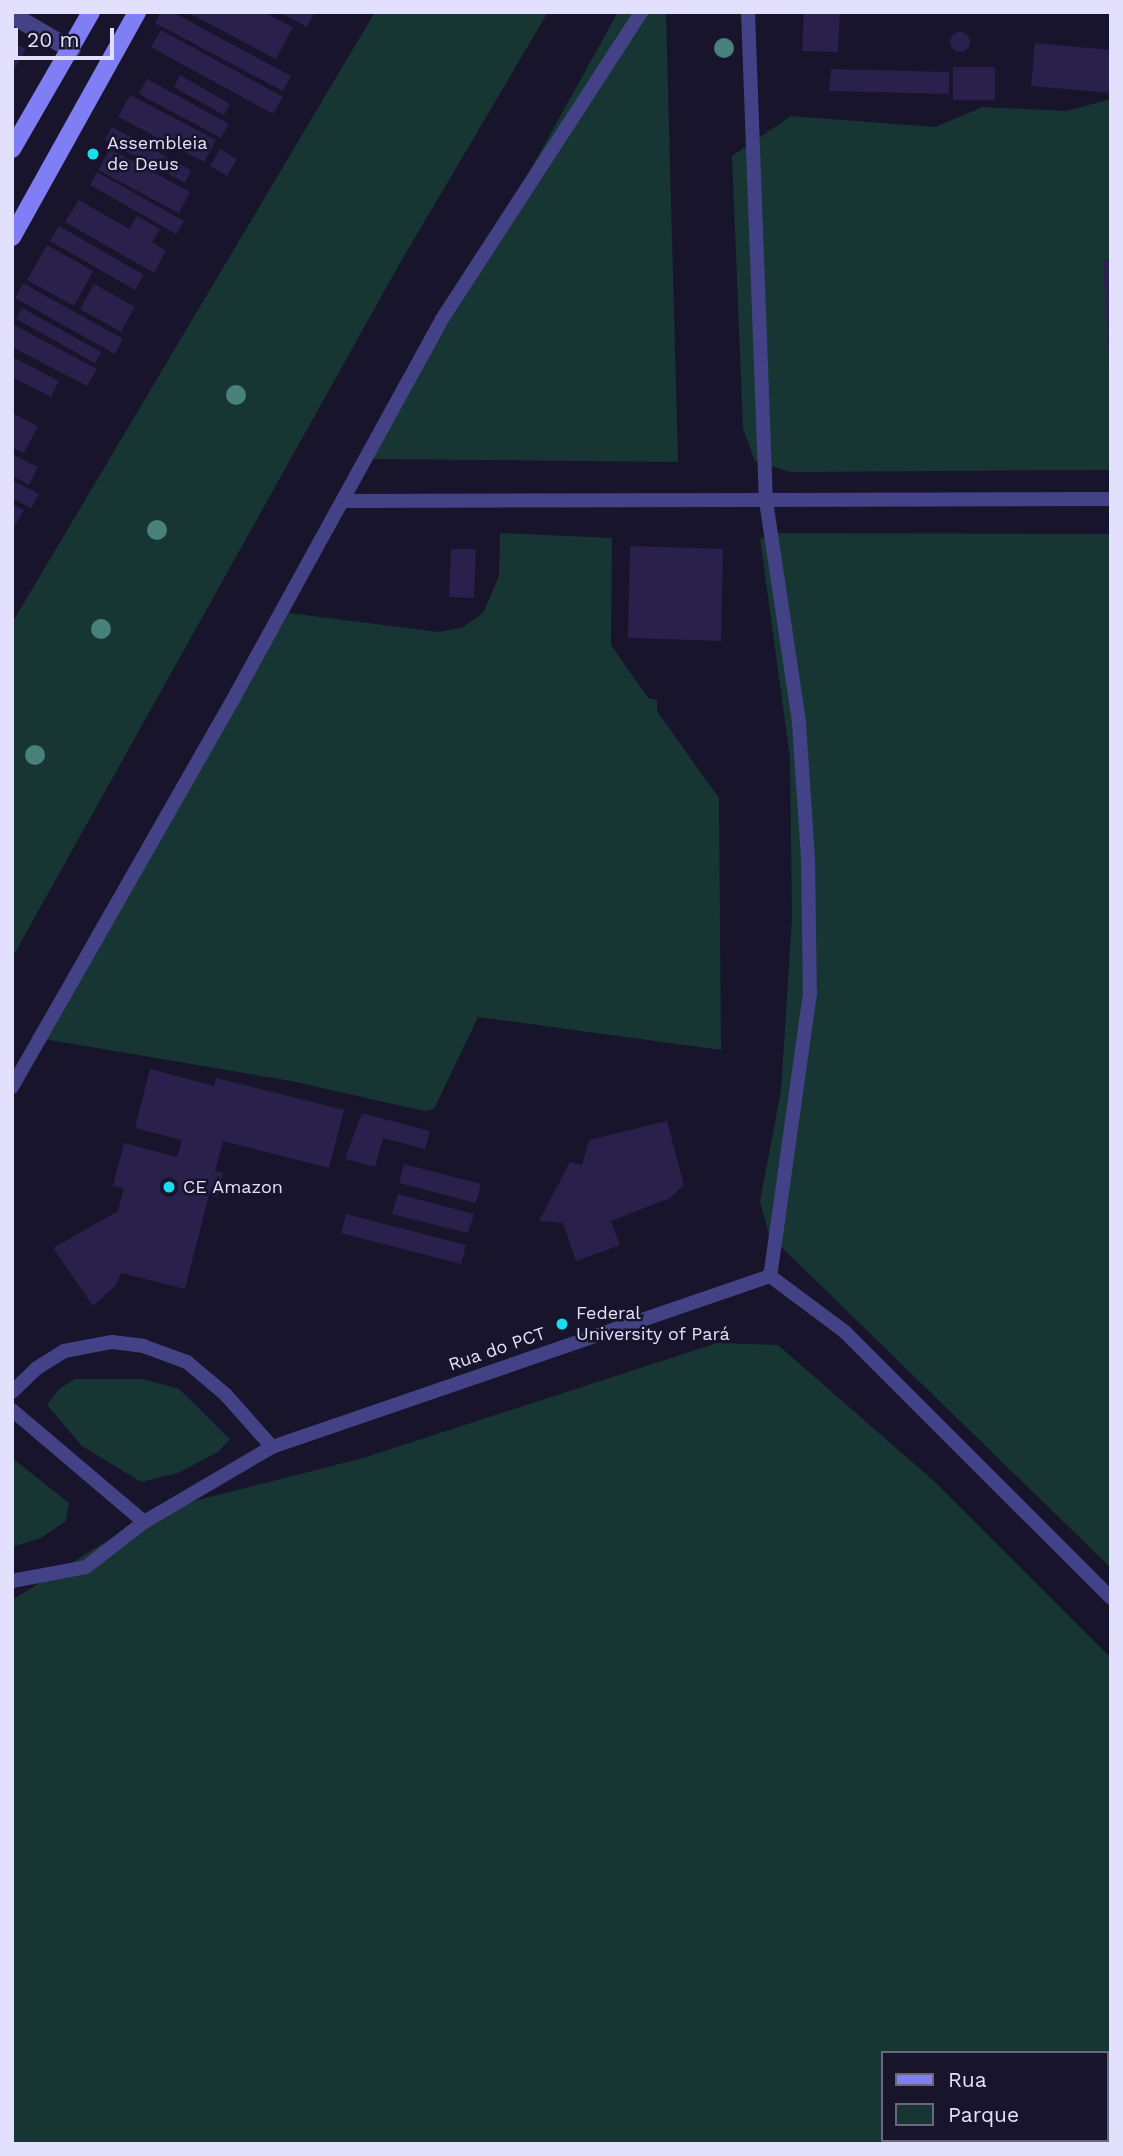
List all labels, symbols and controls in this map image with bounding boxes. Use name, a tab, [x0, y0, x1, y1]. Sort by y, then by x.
scale bar	[18, 14, 117, 58]
text: 20 m	[27, 27, 79, 52]
place label: Assembleia de Deus	[107, 133, 207, 176]
marker: Assembleia de Deus	[85, 146, 101, 162]
place label: CE Amazon	[183, 1176, 284, 1198]
marker: CE Amazon	[161, 1179, 177, 1195]
place label: Federal University of Pará	[576, 1303, 731, 1346]
marker: Federal University of Pará	[554, 1316, 570, 1332]
street label: Rua do PCT	[445, 1322, 549, 1376]
legend	[881, 2051, 1109, 2142]
text: Rua	[948, 2067, 987, 2092]
text: Parque	[948, 2102, 1019, 2127]

